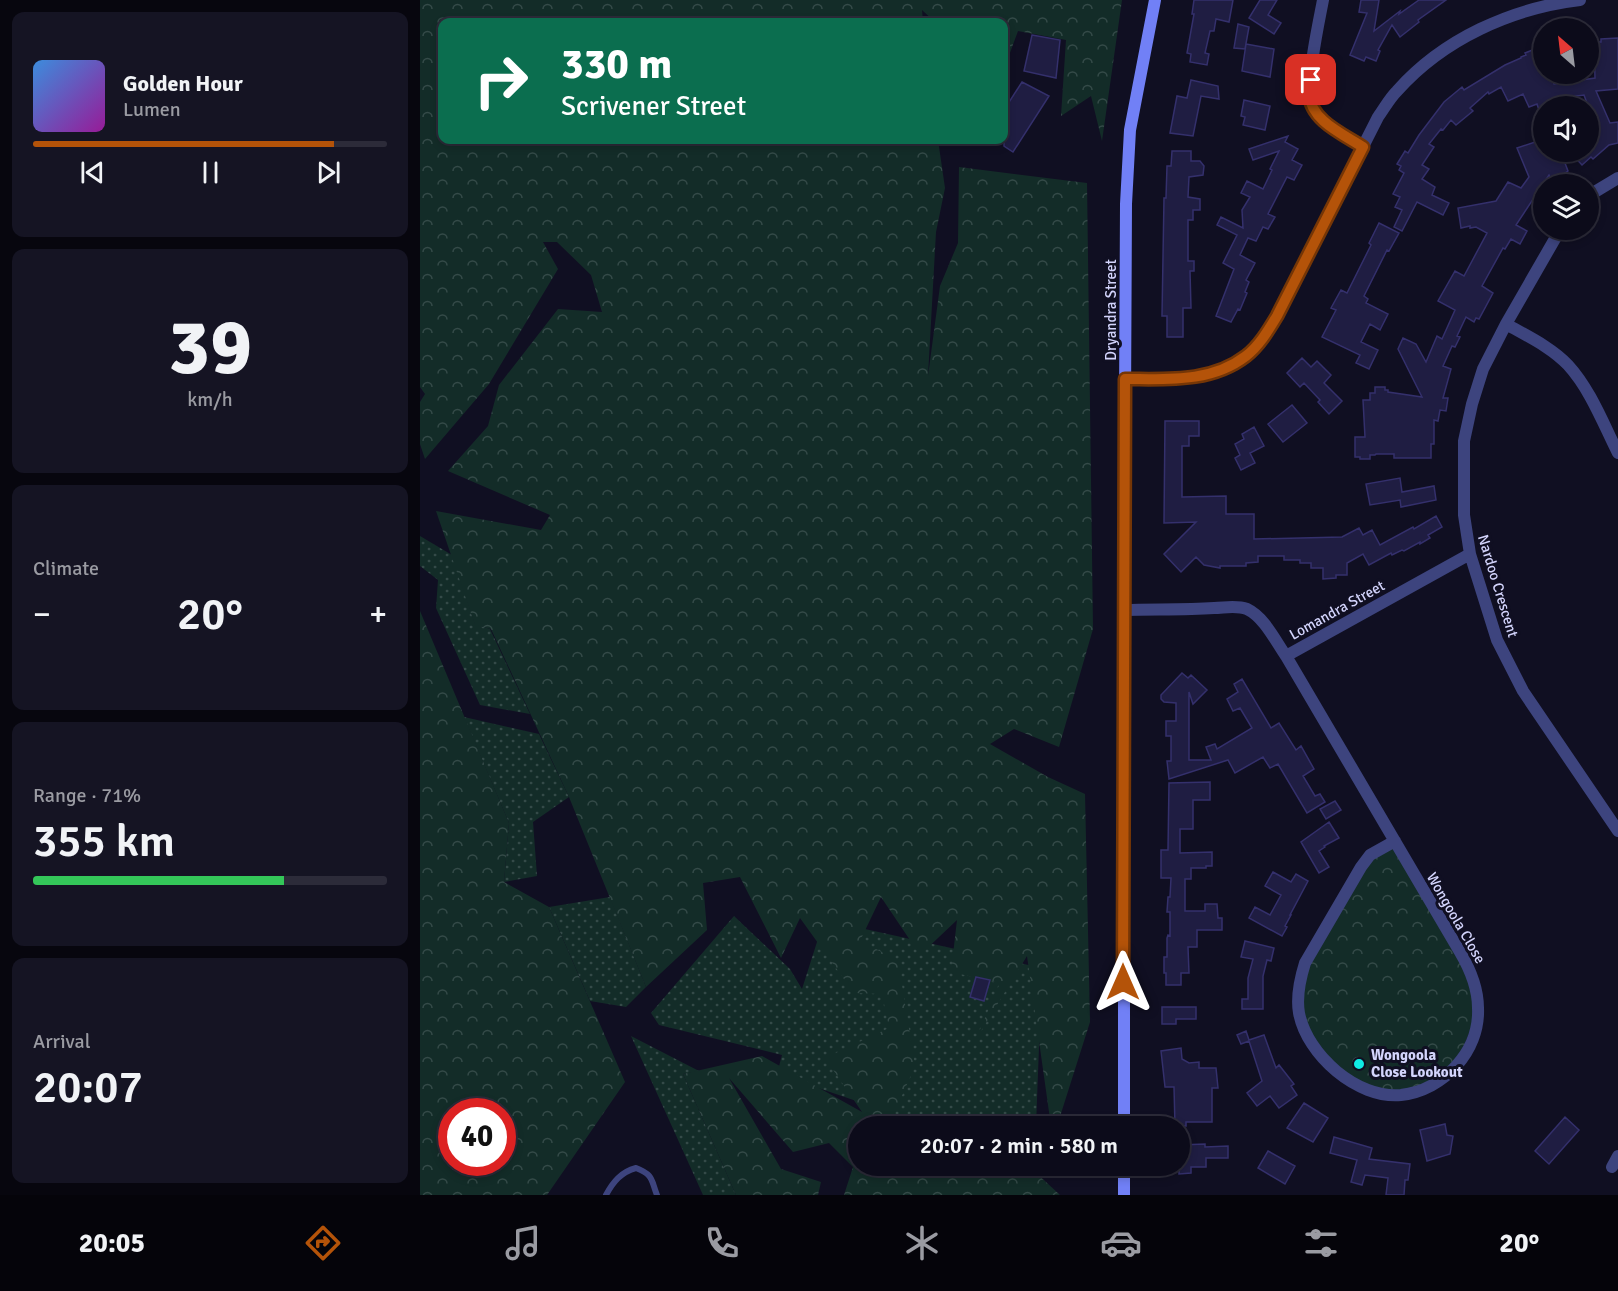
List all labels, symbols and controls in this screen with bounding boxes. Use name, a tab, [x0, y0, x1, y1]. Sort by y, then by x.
north arrow	[1533, 18, 1599, 84]
map controls	[1533, 18, 1599, 240]
text: 330 m	[561, 39, 672, 90]
icon: right	[462, 42, 540, 120]
pin	[1285, 54, 1336, 105]
icon: arrive	[1294, 63, 1327, 96]
text: Golden Hour	[123, 70, 243, 97]
text: Scrivener Street	[561, 90, 746, 123]
button: sound	[1533, 96, 1599, 162]
text: Lumen	[123, 97, 181, 122]
icon: previous	[76, 156, 109, 189]
icon: pause	[194, 156, 227, 189]
icon: next	[312, 156, 345, 189]
button: layers	[1533, 174, 1599, 240]
street label: Dryandra Street	[1102, 259, 1120, 361]
text: 39	[168, 300, 252, 396]
text: km/h	[187, 387, 233, 412]
street label: Nardoo Crescent	[1474, 533, 1522, 639]
text: Climate	[33, 556, 99, 581]
street label: Lomandra Street	[1286, 576, 1388, 644]
text: 20°	[177, 587, 243, 642]
text: −	[33, 594, 51, 635]
text: +	[369, 594, 387, 635]
text: Range · 71%	[33, 783, 141, 808]
text: 355 km	[33, 814, 175, 869]
street label: Wongoola Close	[1423, 869, 1489, 967]
position arrow	[1091, 950, 1155, 1014]
text: Arrival	[33, 1029, 91, 1054]
place label: Wongoola Close Lookout	[1371, 1046, 1463, 1081]
marker: Wongoola Close Lookout	[1352, 1057, 1366, 1071]
text: 20:07	[33, 1060, 143, 1115]
speed limit sign: 40	[438, 1098, 516, 1176]
text: 20:07 · 2 min · 580 m	[920, 1132, 1118, 1159]
icon: directions	[302, 1222, 344, 1264]
icon: music	[502, 1222, 544, 1264]
icon: phone	[701, 1222, 743, 1264]
icon: climate	[901, 1222, 943, 1264]
icon: car	[1100, 1222, 1142, 1264]
icon: filters	[1300, 1222, 1342, 1264]
text: 20:05	[79, 1227, 145, 1260]
text: 20°	[1499, 1227, 1539, 1260]

